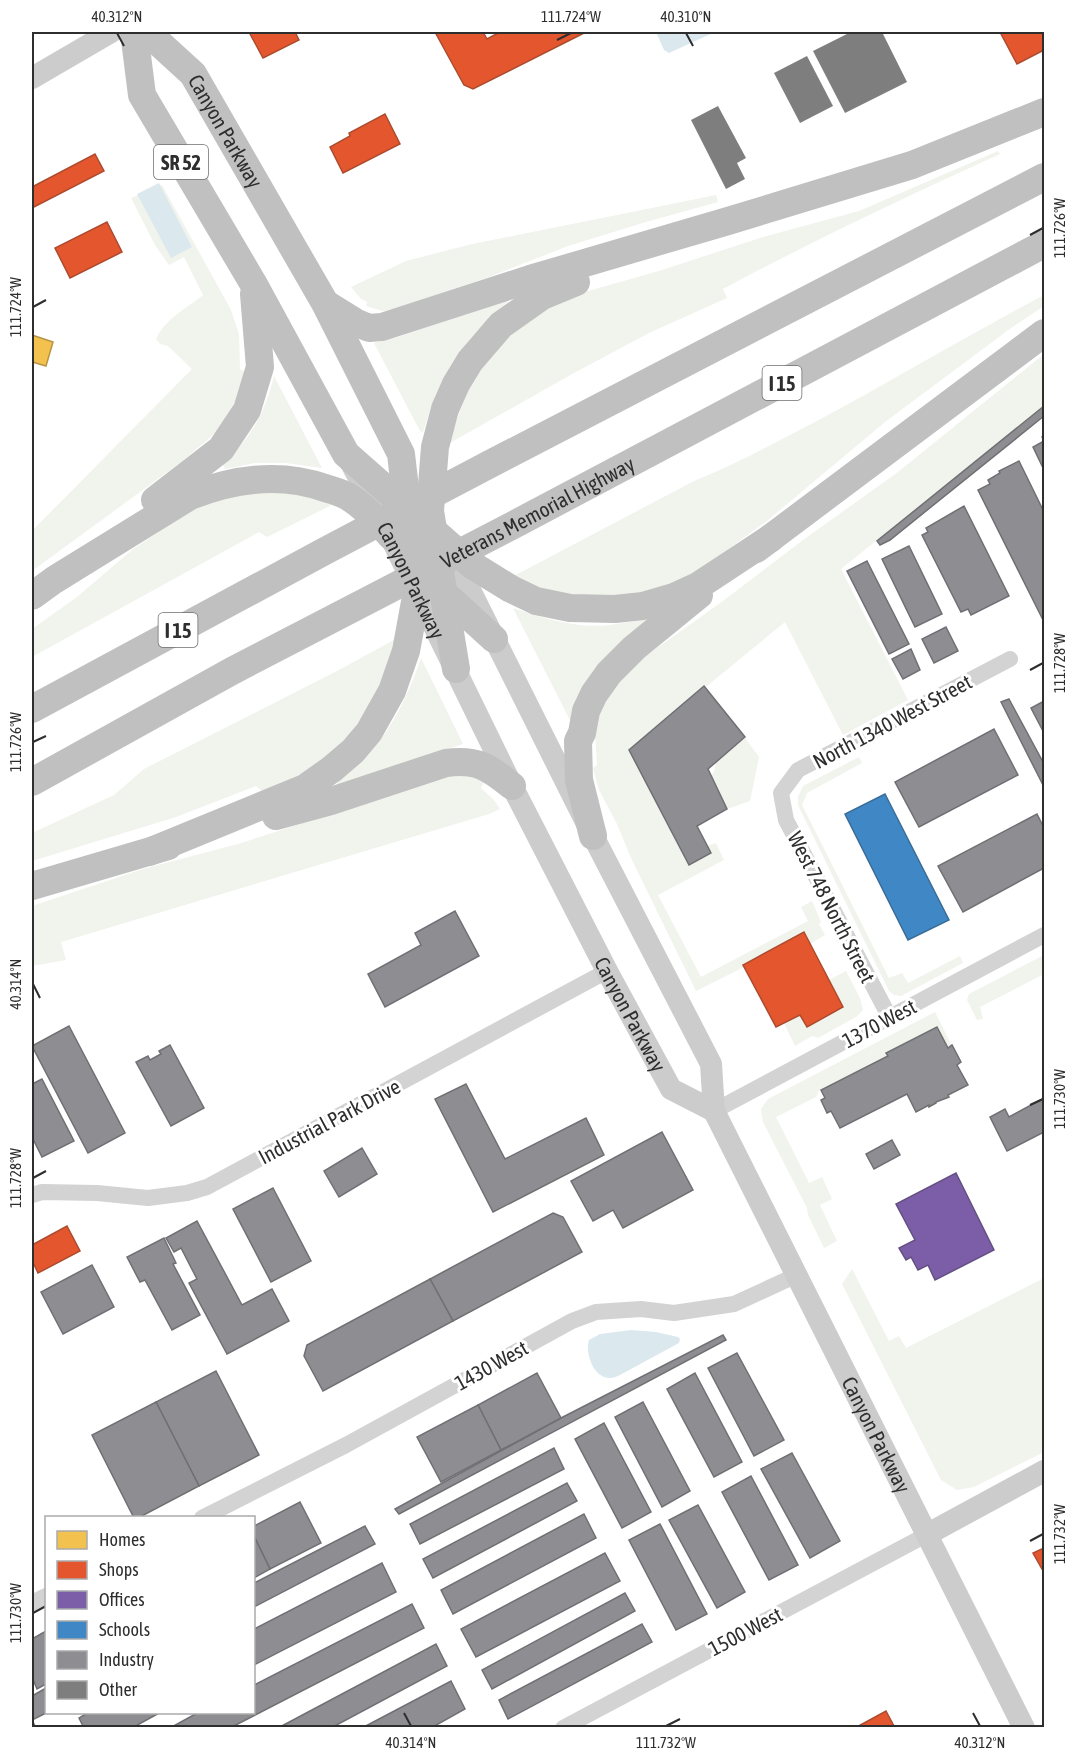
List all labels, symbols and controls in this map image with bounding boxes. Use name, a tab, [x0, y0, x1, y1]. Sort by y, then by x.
text: 40.312°N	[92, 8, 142, 25]
text: 111.724°W	[541, 8, 601, 25]
text: 40.310°N	[661, 8, 711, 25]
street label: Canyon Parkway	[184, 70, 268, 192]
road number: SR 52	[154, 145, 208, 179]
text: 111.726°W	[1051, 198, 1068, 258]
text: 111.724°W	[7, 277, 24, 337]
road number: I 15	[762, 366, 802, 400]
street label: Veterans Memorial Highway	[436, 451, 639, 573]
street label: Canyon Parkway	[373, 518, 450, 643]
road number: I 15	[158, 613, 198, 647]
text: 111.728°W	[1051, 633, 1068, 693]
street label: North 1340 West Street	[809, 669, 975, 773]
text: 111.726°W	[7, 712, 24, 772]
street label: West 748 North Street	[784, 827, 880, 987]
street label: Canyon Parkway	[590, 953, 671, 1076]
text: 40.314°N	[7, 959, 24, 1009]
street label: 1370 West	[838, 994, 920, 1052]
text: 111.730°W	[1051, 1069, 1068, 1129]
street label: Industrial Park Drive	[254, 1074, 404, 1168]
text: 111.728°W	[7, 1148, 24, 1208]
street label: 1430 West	[450, 1335, 532, 1395]
street label: Canyon Parkway	[837, 1373, 916, 1497]
text: 111.732°W	[1051, 1504, 1068, 1564]
legend	[45, 1516, 255, 1714]
text: Homes	[99, 1529, 145, 1550]
text: Shops	[99, 1559, 139, 1580]
text: 111.730°W	[7, 1583, 24, 1643]
text: Offices	[99, 1589, 145, 1610]
street label: 1500 West	[704, 1602, 786, 1660]
text: Schools	[99, 1619, 150, 1640]
text: Industry	[99, 1649, 154, 1670]
text: Other	[99, 1679, 138, 1700]
text: 40.314°N	[386, 1734, 436, 1751]
text: 111.732°W	[636, 1734, 696, 1751]
text: 40.312°N	[955, 1734, 1005, 1751]

